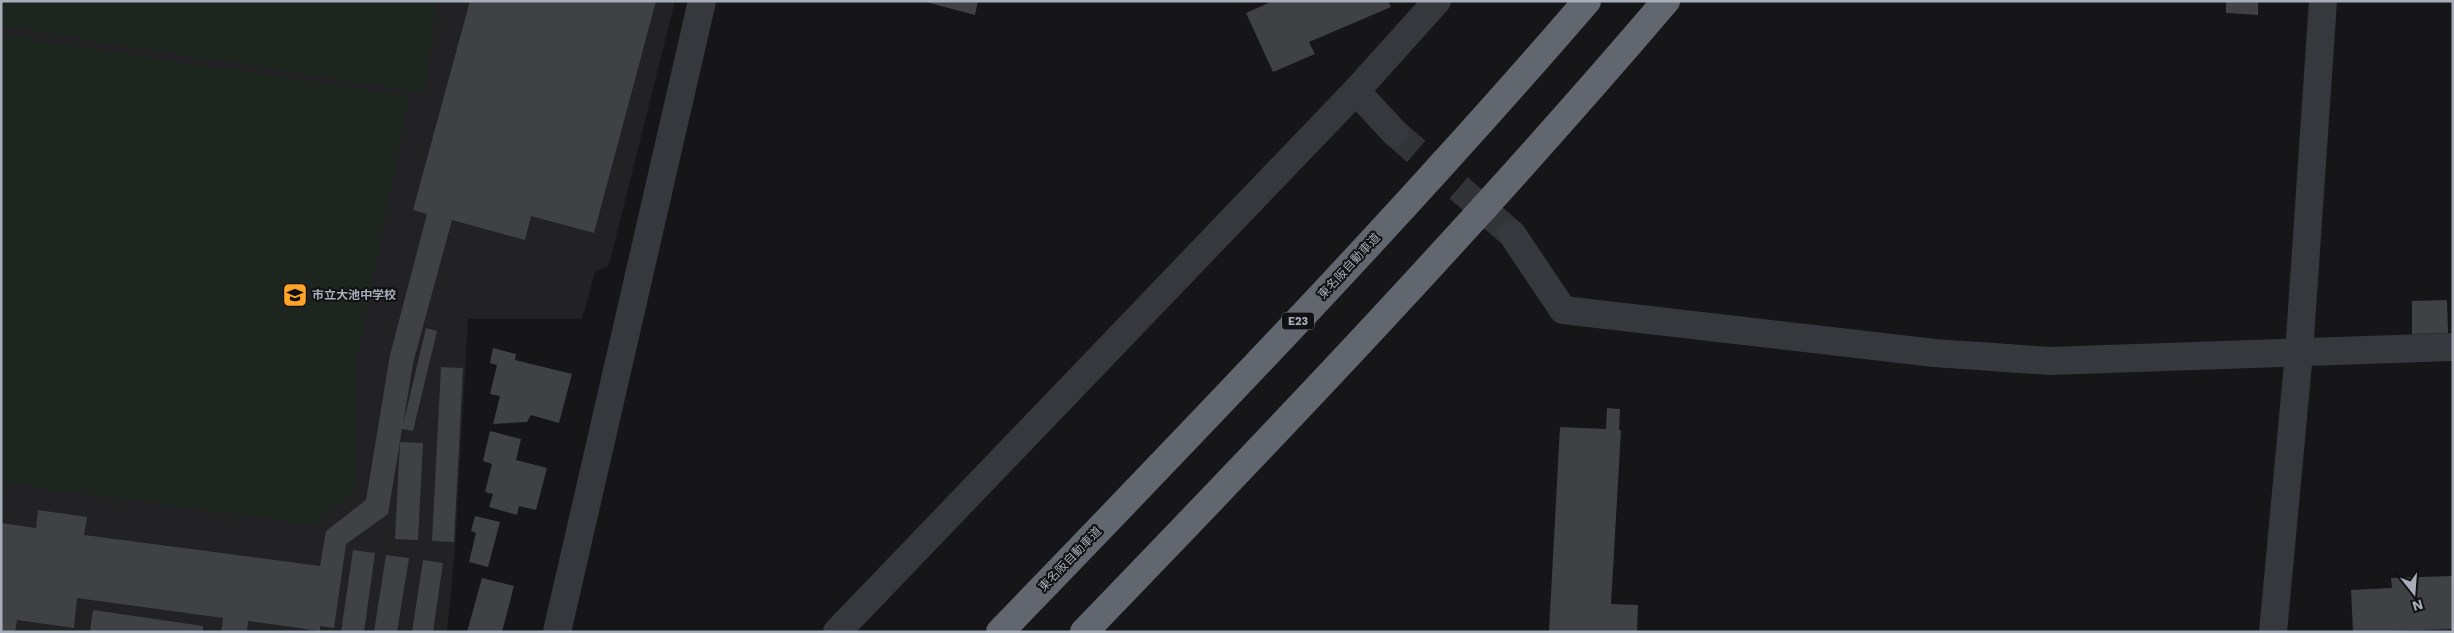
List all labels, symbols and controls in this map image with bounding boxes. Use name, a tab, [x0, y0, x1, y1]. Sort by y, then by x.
street label: 東名阪自動車道	[1315, 231, 1383, 301]
school or university icon: 市立大池中学校	[282, 282, 308, 308]
place label: 市立大池中学校	[312, 288, 396, 302]
road number: E23	[1282, 312, 1314, 330]
street label: 東名阪自動車道	[1036, 524, 1104, 594]
north arrow	[2389, 568, 2439, 618]
text: N	[2411, 596, 2425, 615]

